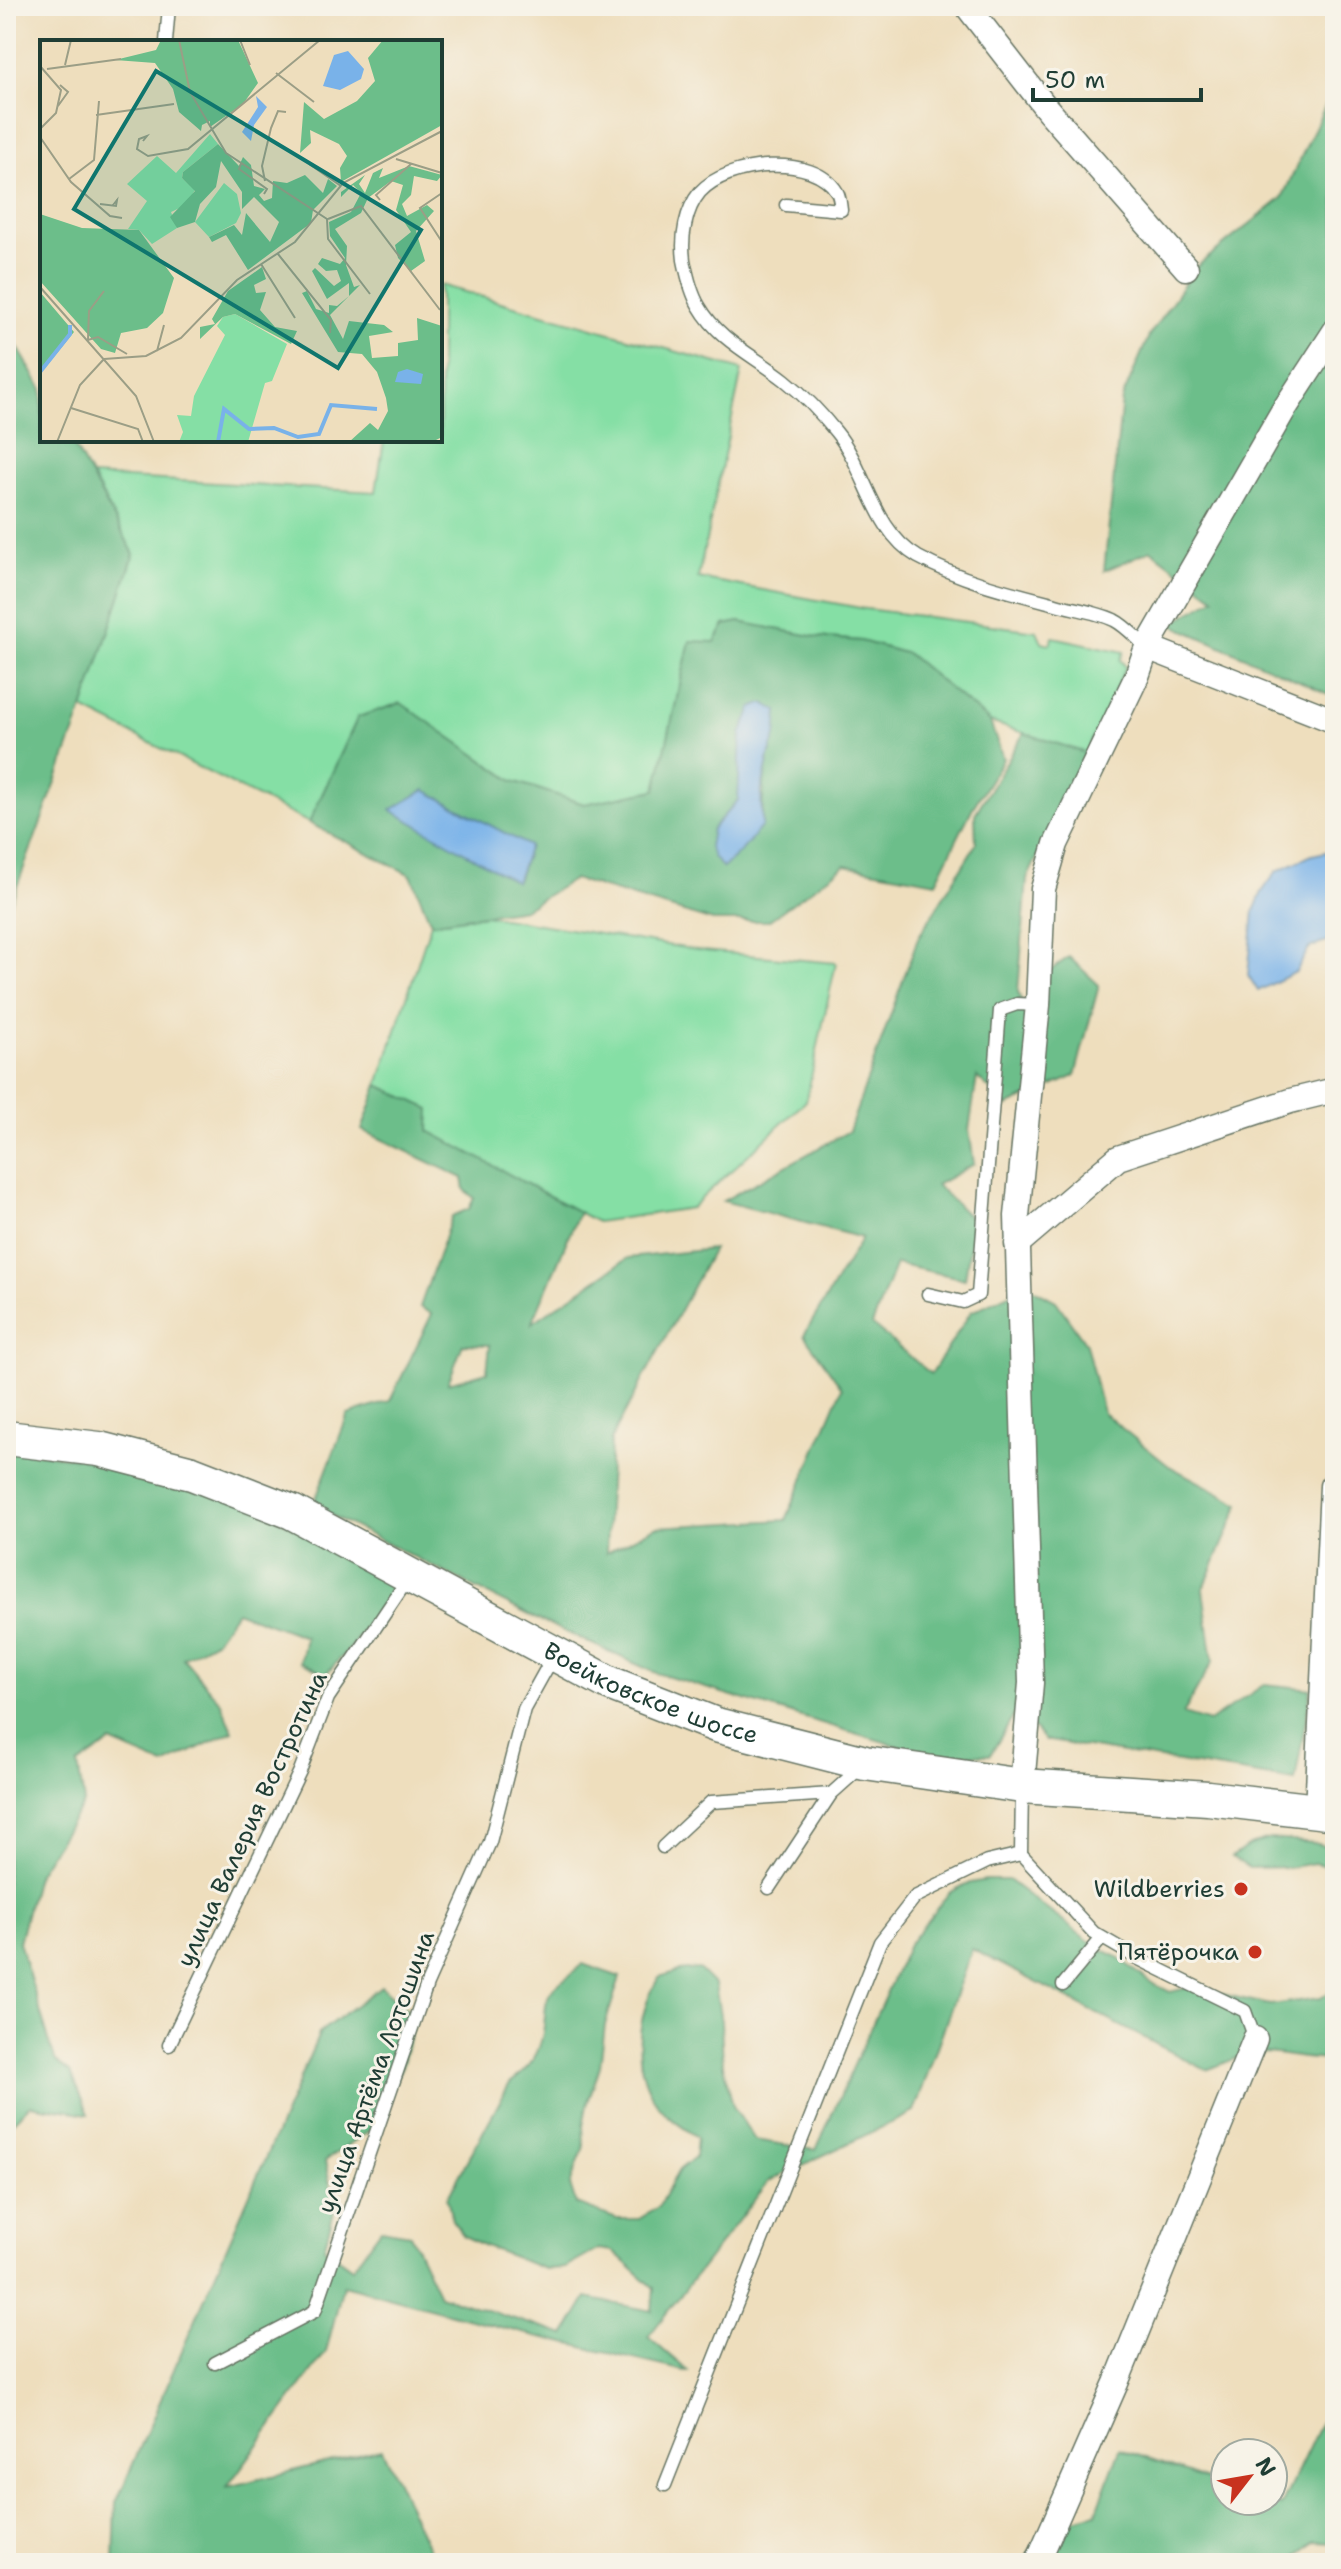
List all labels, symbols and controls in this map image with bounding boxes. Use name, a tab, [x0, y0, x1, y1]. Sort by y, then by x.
inset map	[40, 40, 442, 442]
scale bar	[1033, 52, 1201, 102]
text: 50 m	[1045, 64, 1105, 96]
street label: Воейковское шоссе	[538, 1635, 761, 1751]
street label: улица Валерия Востротина	[169, 1666, 335, 1972]
place label: Wildberries	[1093, 1873, 1225, 1905]
marker: Wildberries	[1232, 1880, 1250, 1898]
street label: улица Артёма Лотошина	[310, 1926, 442, 2218]
place label: Пятёрочка	[1117, 1936, 1239, 1968]
marker: Пятёрочка	[1246, 1943, 1264, 1961]
north arrow	[1209, 2437, 1289, 2517]
text: N	[1249, 2452, 1283, 2482]

